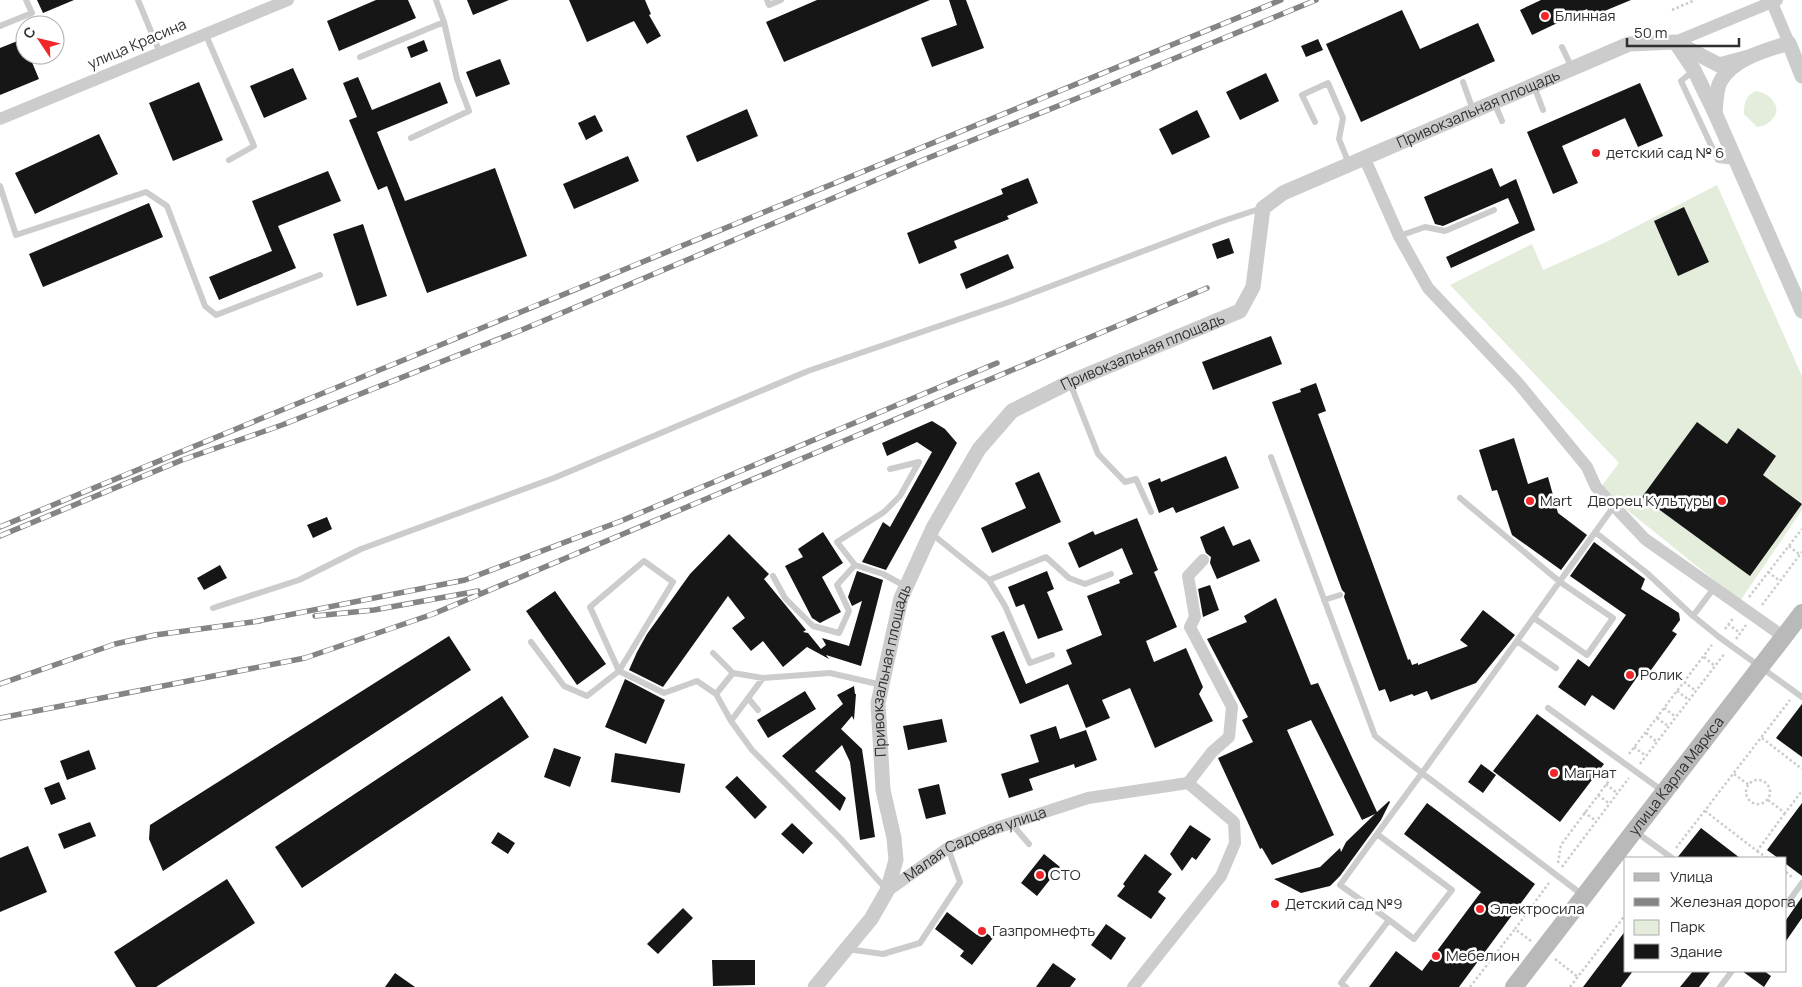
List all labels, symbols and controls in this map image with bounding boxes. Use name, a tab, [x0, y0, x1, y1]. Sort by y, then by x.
place label: Блинная	[1555, 5, 1616, 26]
marker: Блинная	[1539, 10, 1551, 22]
street label: улица Красина	[84, 13, 189, 74]
north arrow	[15, 15, 65, 65]
scale bar	[1627, 15, 1740, 47]
text: 50 m	[1634, 22, 1668, 43]
text: С	[18, 23, 40, 42]
street label: Привокзальная площадь	[1393, 64, 1563, 153]
place label: детский сад № 6	[1606, 142, 1724, 163]
marker: детский сад № 6	[1590, 147, 1602, 159]
street label: Привокзальная площадь	[1057, 308, 1228, 395]
place label: Mart	[1540, 490, 1572, 511]
place label: Дворец Культуры	[1587, 490, 1712, 511]
marker: Mart	[1524, 495, 1536, 507]
marker: Дворец Культуры	[1716, 495, 1728, 507]
street label: Привокзальная площадь	[867, 580, 916, 758]
place label: Ролик	[1640, 664, 1683, 685]
marker: Ролик	[1624, 669, 1636, 681]
street label: улица Карла Маркса	[1623, 712, 1729, 840]
place label: Магнат	[1564, 762, 1617, 783]
marker: Магнат	[1548, 767, 1560, 779]
street label: Малая Садовая улица	[899, 801, 1049, 886]
legend	[1624, 857, 1787, 972]
place label: СТО	[1050, 864, 1081, 885]
text: Улица	[1670, 866, 1713, 887]
marker: СТО	[1034, 869, 1046, 881]
text: Железная дорога	[1670, 891, 1795, 912]
place label: Детский сад №9	[1285, 893, 1402, 914]
marker: Детский сад №9	[1269, 898, 1281, 910]
place label: Электросила	[1490, 898, 1585, 919]
marker: Электросила	[1474, 903, 1486, 915]
text: Парк	[1670, 916, 1706, 937]
place label: Газпромнефть	[992, 920, 1095, 941]
marker: Газпромнефть	[976, 925, 988, 937]
text: Здание	[1670, 941, 1723, 962]
place label: Мебелион	[1446, 945, 1520, 966]
marker: Мебелион	[1430, 950, 1442, 962]

